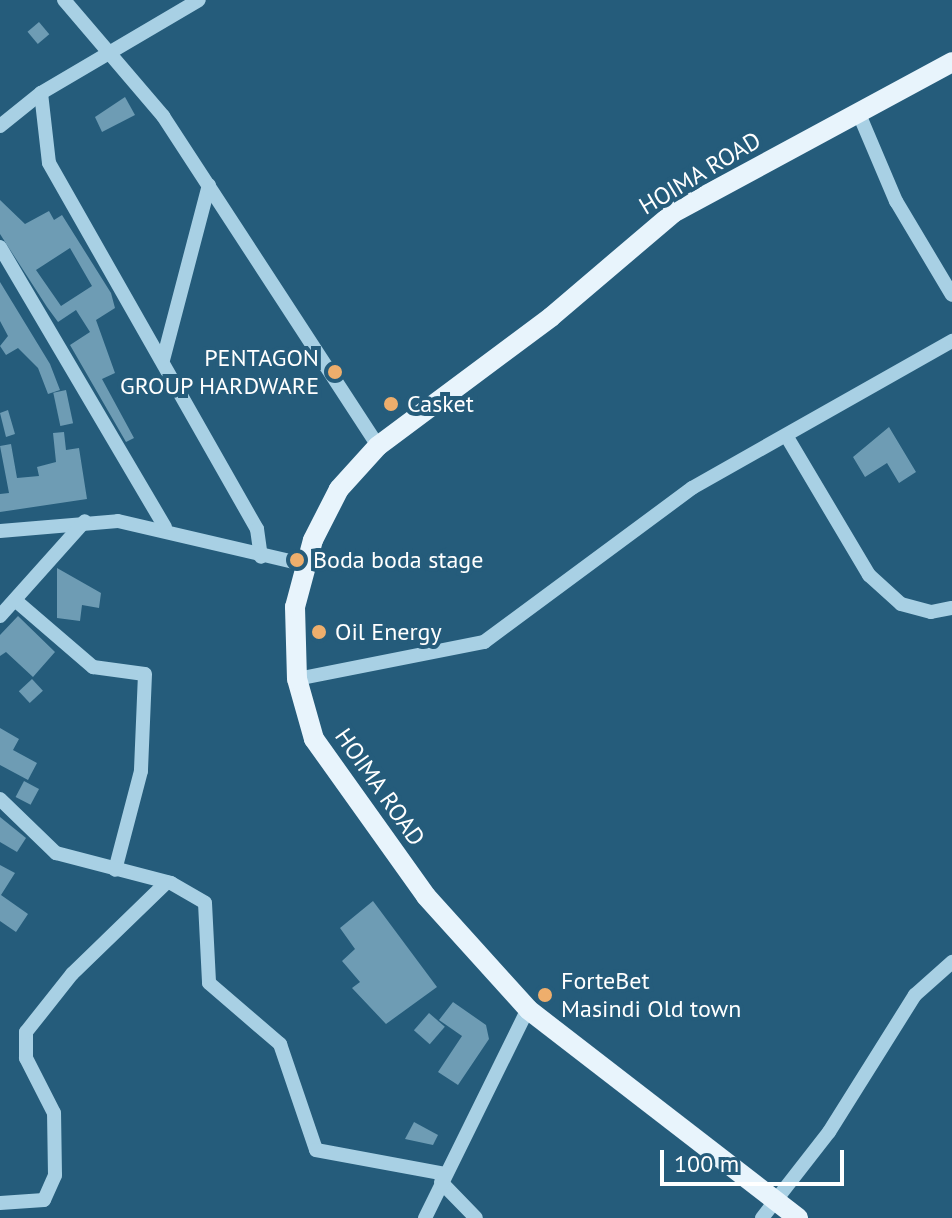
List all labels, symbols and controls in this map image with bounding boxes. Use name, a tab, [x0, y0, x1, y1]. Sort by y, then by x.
street label: HOIMA ROAD	[634, 125, 766, 221]
place label: PENTAGON GROUP HARDWARE	[119, 344, 319, 400]
marker: PENTAGON GROUP HARDWARE	[326, 363, 344, 381]
place label: Casket	[407, 390, 474, 418]
marker: Casket	[382, 395, 400, 413]
place label: Boda boda stage	[313, 546, 483, 574]
marker: Boda boda stage	[288, 551, 306, 569]
place label: Oil Energy	[335, 618, 442, 646]
marker: Oil Energy	[310, 623, 328, 641]
street label: HOIMA ROAD	[329, 722, 431, 852]
place label: ForteBet Masindi Old town	[561, 967, 741, 1023]
marker: ForteBet Masindi Old town	[536, 986, 554, 1004]
scale bar	[664, 1134, 848, 1184]
text: 100 m	[674, 1148, 739, 1179]

